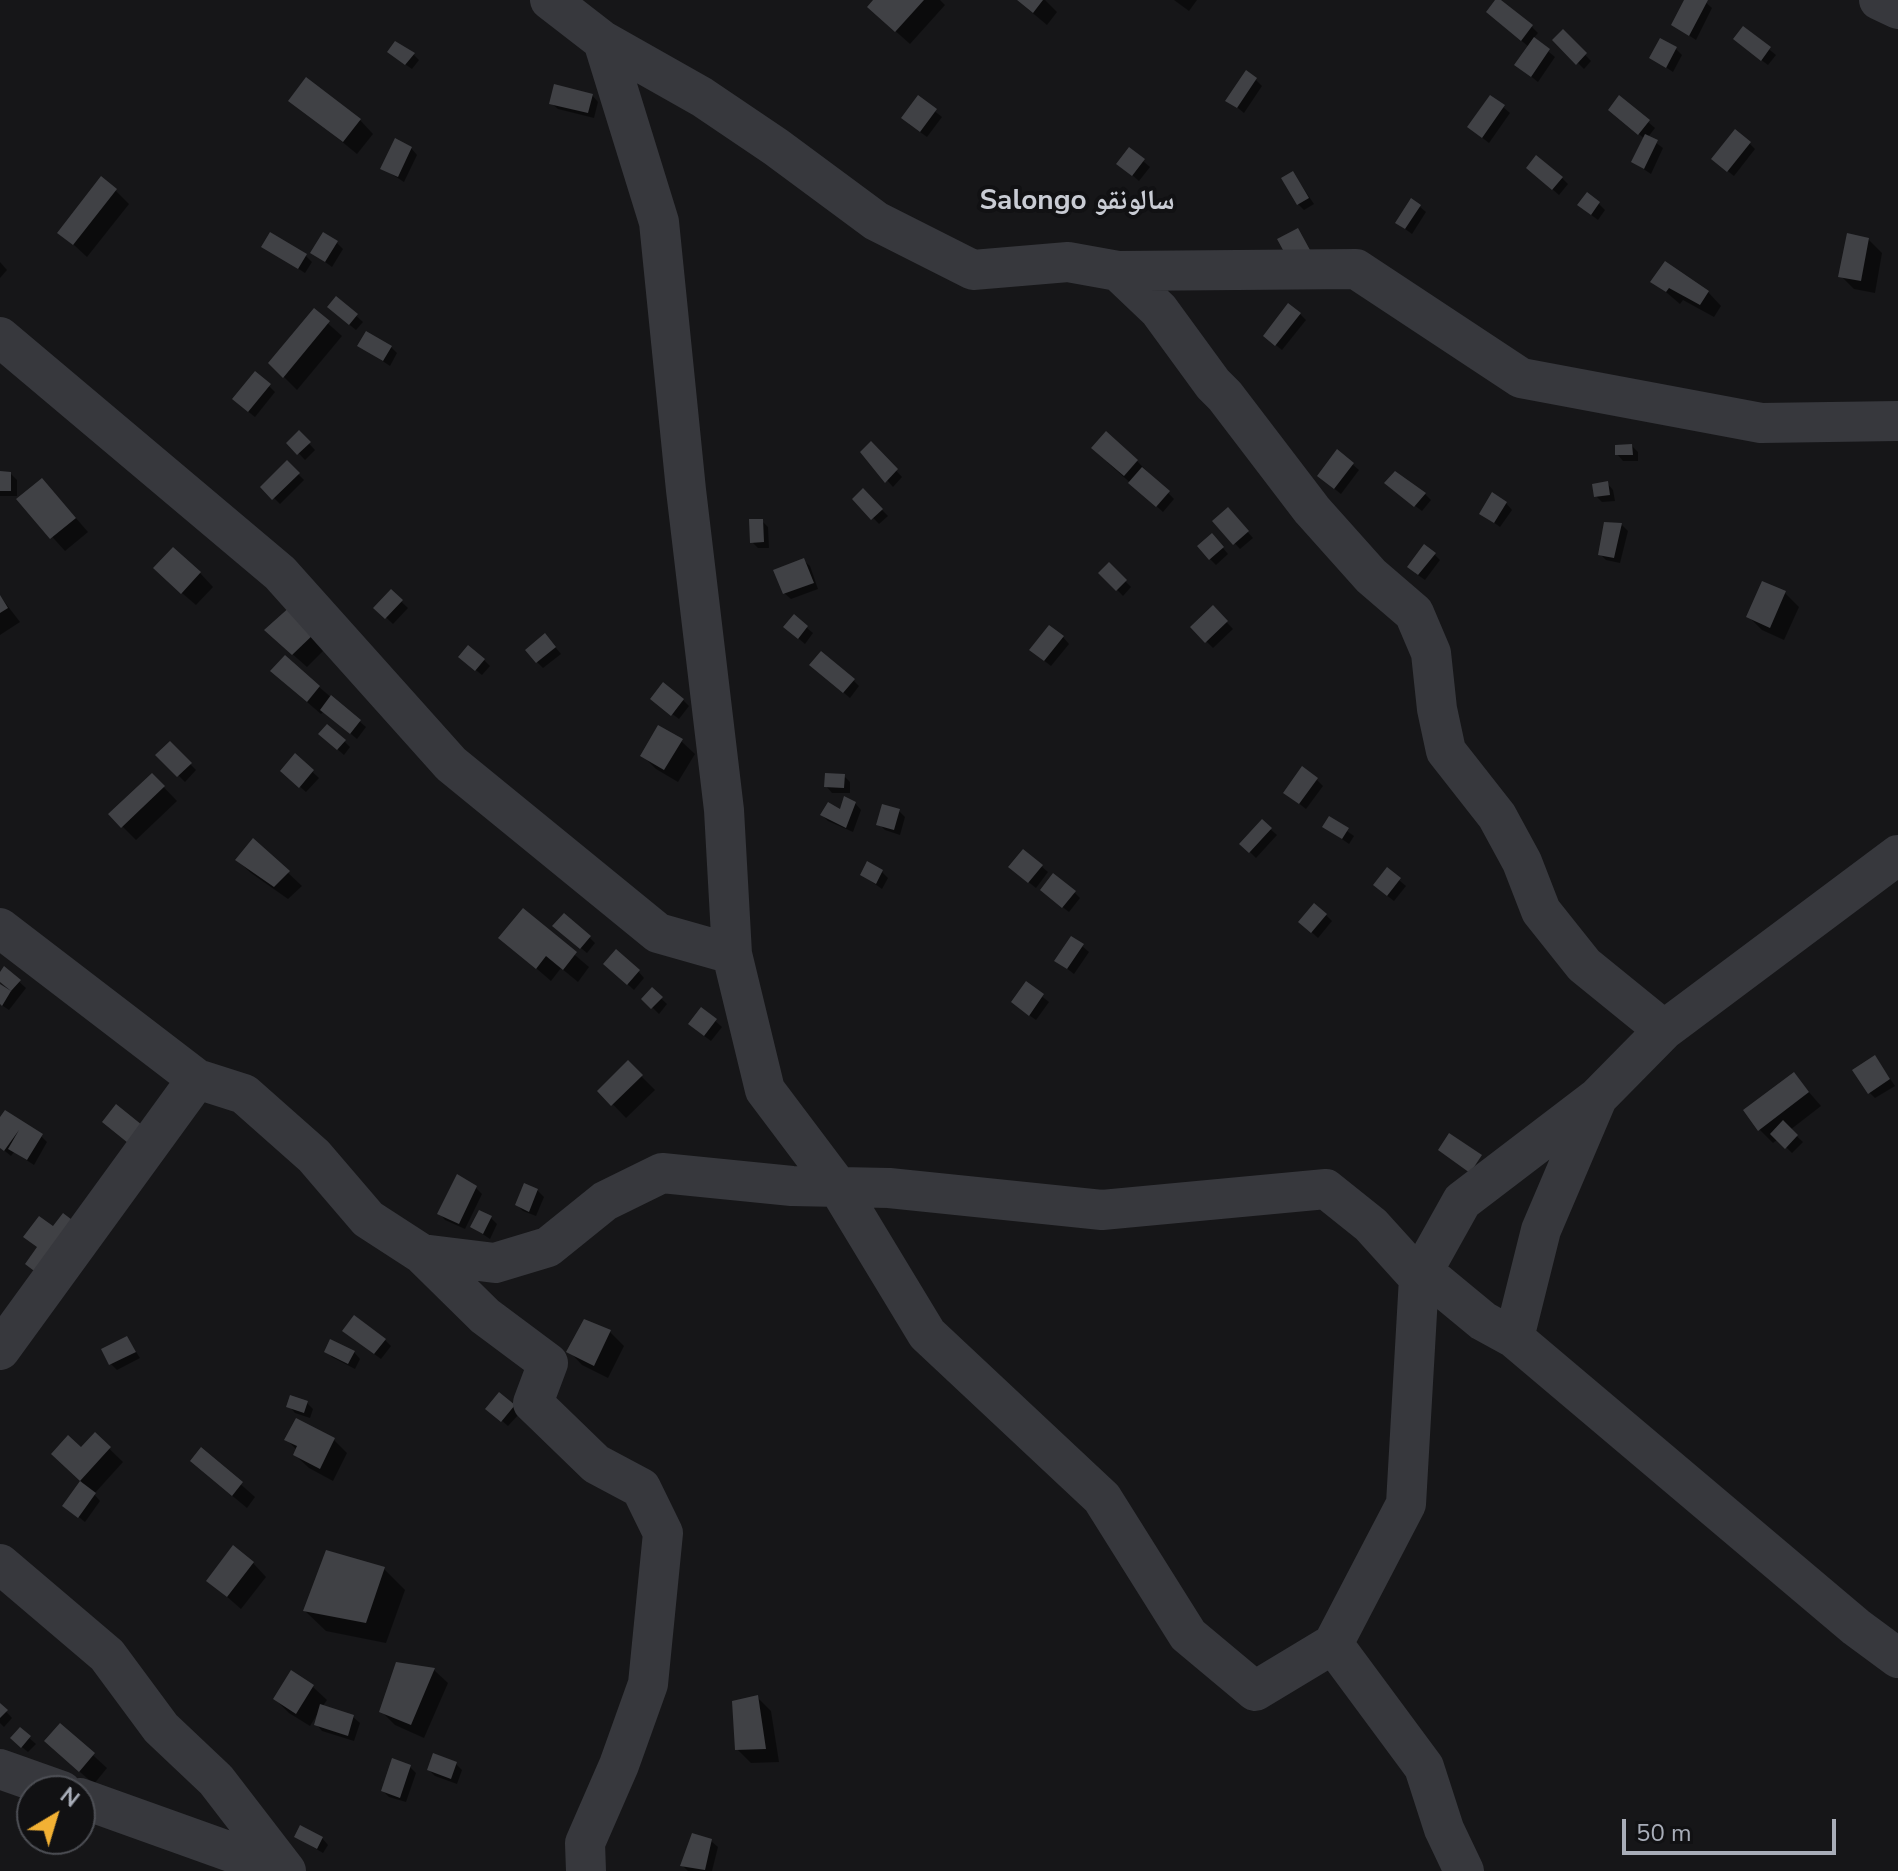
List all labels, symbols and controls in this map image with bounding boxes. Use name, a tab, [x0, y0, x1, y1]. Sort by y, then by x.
district label: Salongo سالونقو	[979, 185, 1175, 219]
north arrow	[16, 1775, 96, 1855]
text: N	[54, 1781, 85, 1815]
scale bar	[1626, 1803, 1840, 1853]
text: 50 m	[1636, 1817, 1692, 1849]

